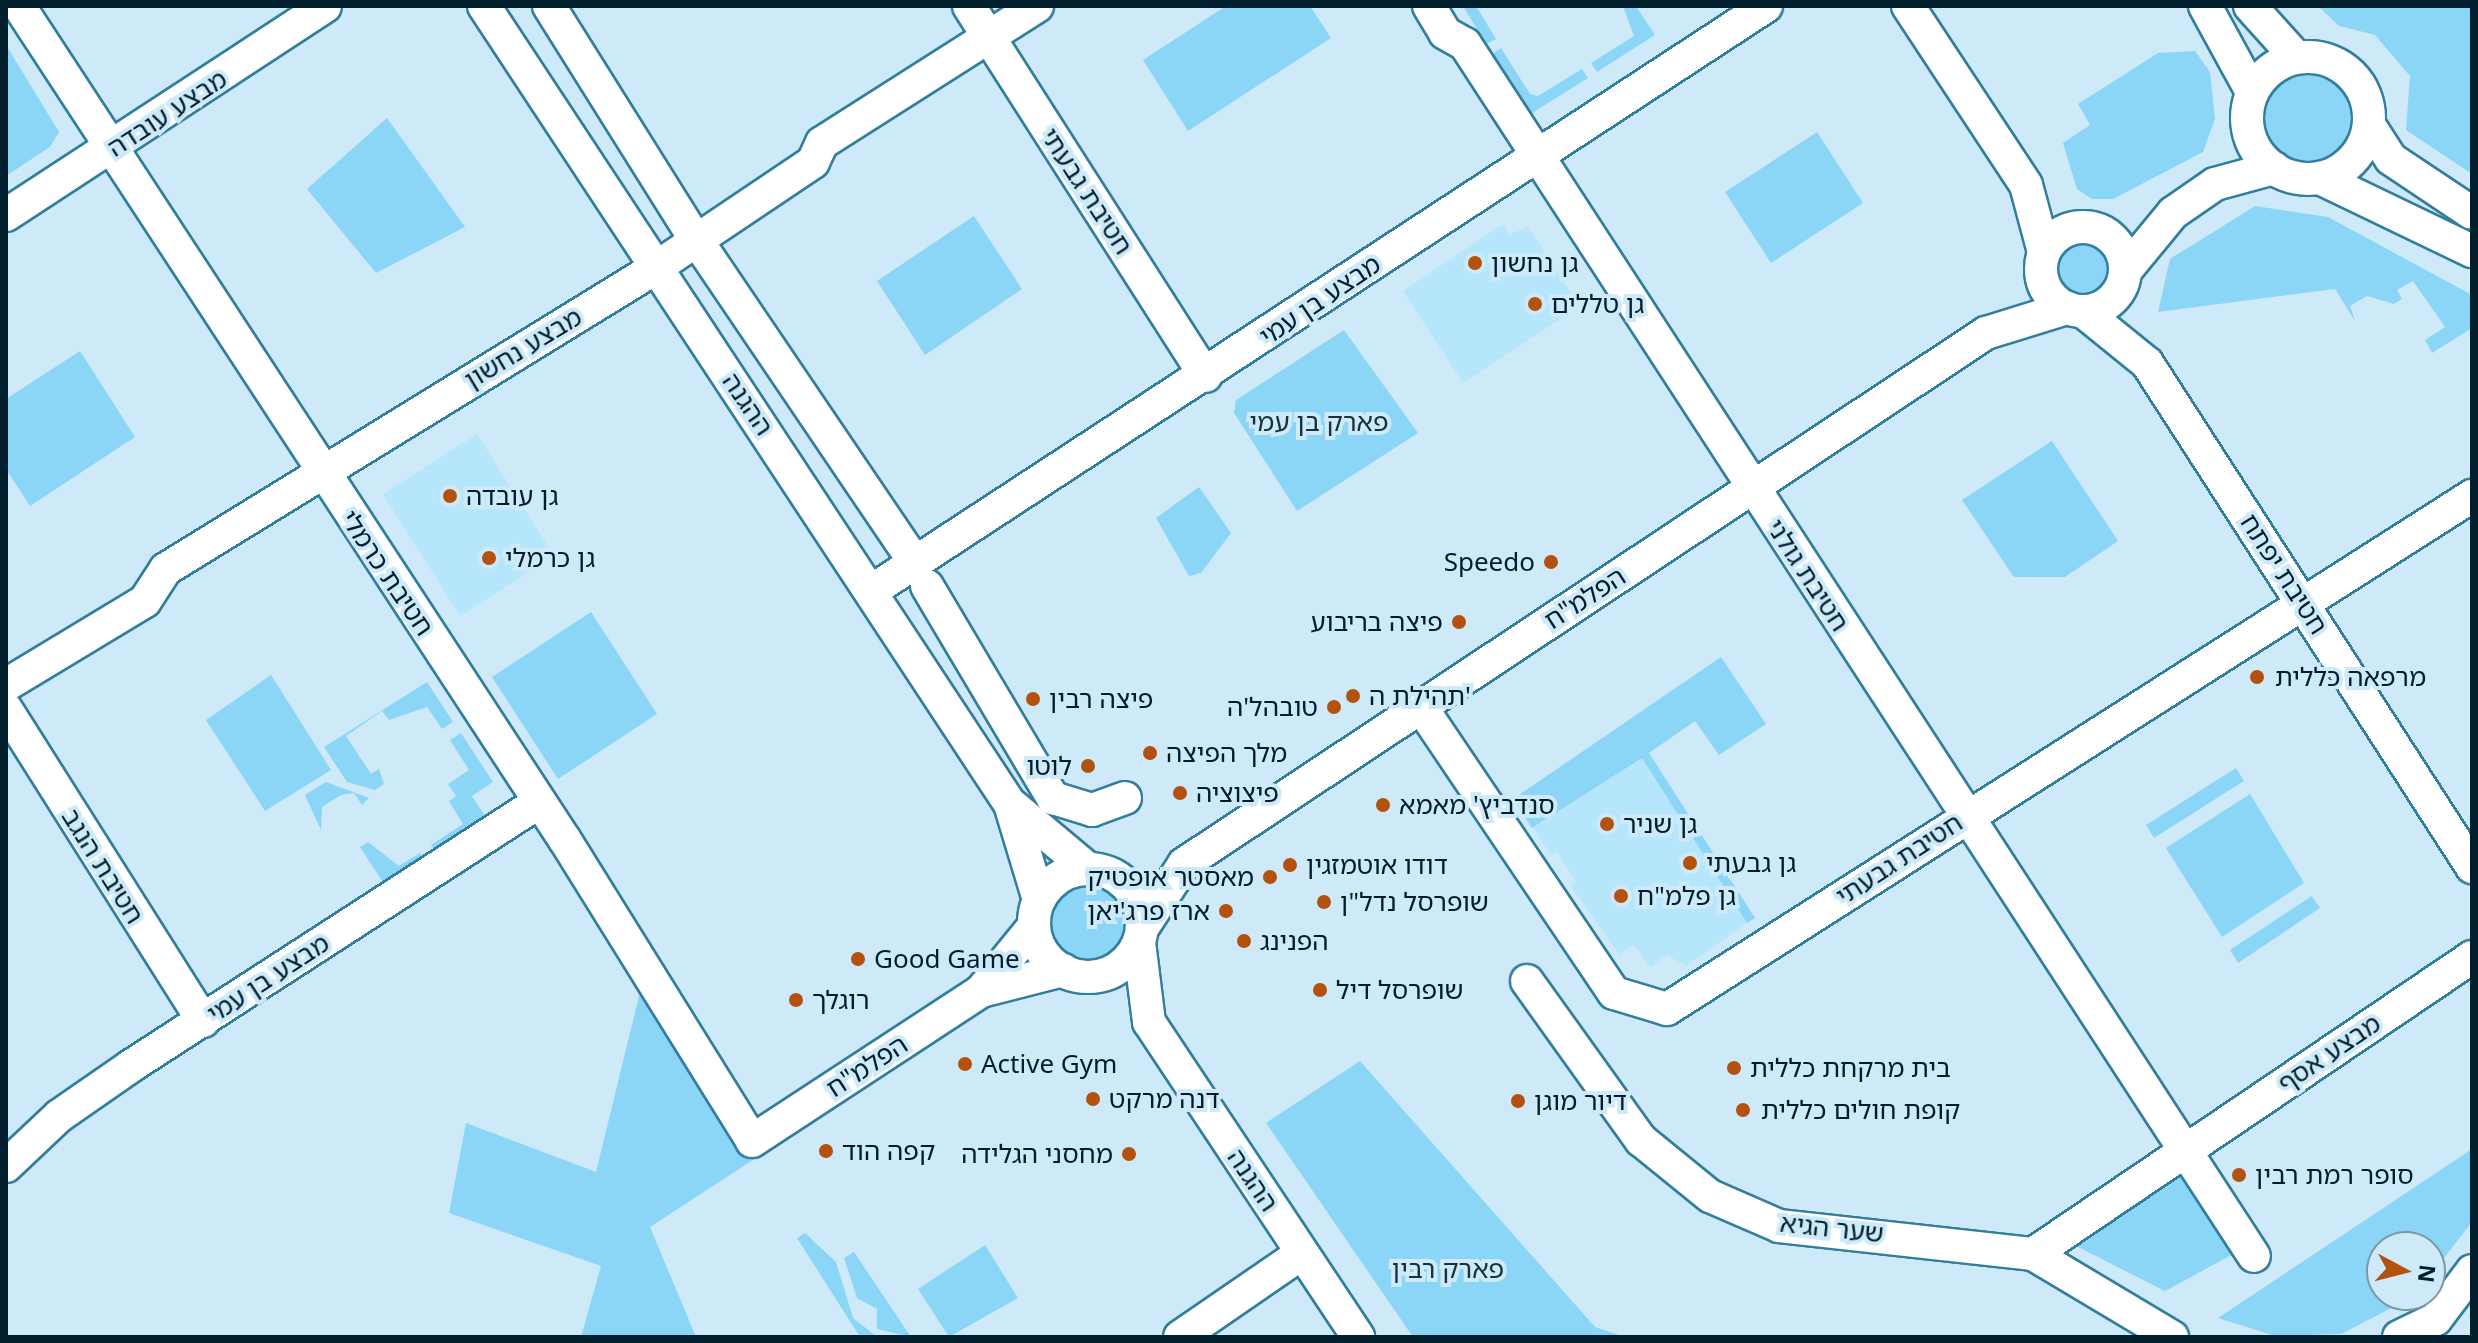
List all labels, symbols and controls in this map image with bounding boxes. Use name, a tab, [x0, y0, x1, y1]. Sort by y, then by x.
street label: מבצע עובדה	[101, 63, 233, 163]
street label: חטיבת גבעתי	[1035, 122, 1139, 260]
place label: גן נחשון	[1491, 247, 1578, 279]
street label: מבצע בן עמי	[1254, 248, 1386, 352]
marker: גן נחשון	[1466, 254, 1484, 272]
place label: גן טללים	[1551, 288, 1644, 320]
marker: גן טללים	[1526, 295, 1544, 313]
street label: מבצע נחשון	[459, 301, 587, 395]
street label: ההגנה	[716, 367, 780, 441]
park label: פארק בן עמי	[1249, 406, 1389, 438]
place label: גן עובדה	[466, 480, 559, 512]
marker: גן עובדה	[441, 487, 459, 505]
street label: חטיבת כרמלי	[334, 504, 440, 642]
street label: חטיבת יפתח	[2234, 508, 2334, 640]
street label: חטיבת גולני	[1760, 513, 1856, 637]
place label: גן כרמלי	[505, 542, 595, 574]
place label: Speedo	[1444, 546, 1535, 578]
marker: גן כרמלי	[480, 549, 498, 567]
marker: Speedo	[1542, 553, 1560, 571]
street label: הפלמ"ח	[1539, 560, 1631, 636]
place label: פיצה בריבוע	[1310, 606, 1443, 638]
marker: פיצה בריבוע	[1450, 613, 1468, 631]
place label: מרפאה כללית	[2275, 661, 2426, 693]
marker: מרפאה כללית	[2246, 666, 2268, 688]
place label: תהילת ה'	[1369, 680, 1471, 712]
place label: פיצה רבין	[1049, 683, 1153, 715]
marker: תהילת ה'	[1344, 687, 1362, 705]
marker: פיצה רבין	[1024, 690, 1042, 708]
place label: טובהל'ה	[1227, 691, 1318, 723]
marker: טובהל'ה	[1325, 698, 1343, 716]
place label: מלך הפיצה	[1166, 737, 1287, 769]
marker: מלך הפיצה	[1141, 744, 1159, 762]
place label: לוטו	[1027, 750, 1072, 782]
marker: לוטו	[1079, 757, 1097, 775]
place label: פיצוציה	[1196, 777, 1279, 809]
marker: פיצוציה	[1171, 784, 1189, 802]
place label: סנדביץ' מאמא	[1399, 789, 1555, 821]
marker: סנדביץ' מאמא	[1374, 796, 1392, 814]
street label: חטיבת הנגב	[55, 803, 151, 929]
street label: חטיבת גבעתי	[1830, 807, 1968, 911]
place label: גן שניר	[1623, 808, 1697, 840]
marker: גן שניר	[1598, 815, 1616, 833]
place label: גן גבעתי	[1706, 847, 1796, 879]
place label: דודו אוטמזגין	[1306, 849, 1448, 881]
marker: גן גבעתי	[1681, 854, 1699, 872]
marker: דודו אוטמזגין	[1281, 856, 1299, 874]
place label: מאסטר אופטיק	[1087, 861, 1254, 893]
marker: מאסטר אופטיק	[1261, 868, 1279, 886]
place label: גן פלמ"ח	[1637, 880, 1736, 912]
place label: שופרסל נדל"ן	[1340, 886, 1489, 918]
marker: גן פלמ"ח	[1612, 887, 1630, 905]
marker: שופרסל נדל"ן	[1315, 893, 1333, 911]
place label: ארז פרג'יאן	[1087, 895, 1210, 927]
marker: ארז פרג'יאן	[1217, 902, 1235, 920]
place label: הפנינג	[1260, 925, 1329, 957]
street label: מבצע בן עמי	[201, 927, 335, 1029]
marker: הפנינג	[1235, 932, 1253, 950]
place label: Good Game	[874, 943, 1020, 975]
marker: Good Game	[849, 950, 867, 968]
place label: שופרסל דיל	[1336, 974, 1464, 1006]
marker: שופרסל דיל	[1311, 981, 1329, 999]
place label: רוגלך	[812, 984, 870, 1016]
marker: רוגלך	[787, 991, 805, 1009]
street label: מבצע אסף	[2272, 1007, 2386, 1099]
street label: הפלמ"ח	[821, 1028, 913, 1104]
place label: Active Gym	[981, 1048, 1117, 1080]
place label: בית מרקחת כללית	[1750, 1052, 1951, 1084]
marker: Active Gym	[956, 1055, 974, 1073]
marker: בית מרקחת כללית	[1725, 1059, 1743, 1077]
place label: דנה מרקט	[1109, 1083, 1220, 1115]
place label: דיור מוגן	[1534, 1085, 1627, 1117]
marker: דנה מרקט	[1084, 1090, 1102, 1108]
marker: דיור מוגן	[1509, 1092, 1527, 1110]
place label: קופת חולים כללית	[1761, 1094, 1960, 1126]
marker: קופת חולים כללית	[1732, 1099, 1754, 1121]
place label: קפה הוד	[842, 1135, 935, 1167]
place label: מחסני הגלידה	[961, 1138, 1113, 1170]
marker: קפה הוד	[817, 1142, 835, 1160]
street label: ההגנה	[1221, 1143, 1285, 1217]
marker: מחסני הגלידה	[1120, 1145, 1138, 1163]
place label: סופר רמת רבין	[2255, 1159, 2414, 1191]
marker: סופר רמת רבין	[2230, 1166, 2248, 1184]
street label: שער הגיא	[1779, 1207, 1885, 1249]
north arrow	[2366, 1231, 2446, 1311]
park label: פארק רבין	[1392, 1253, 1504, 1285]
text: N	[2412, 1263, 2444, 1284]

